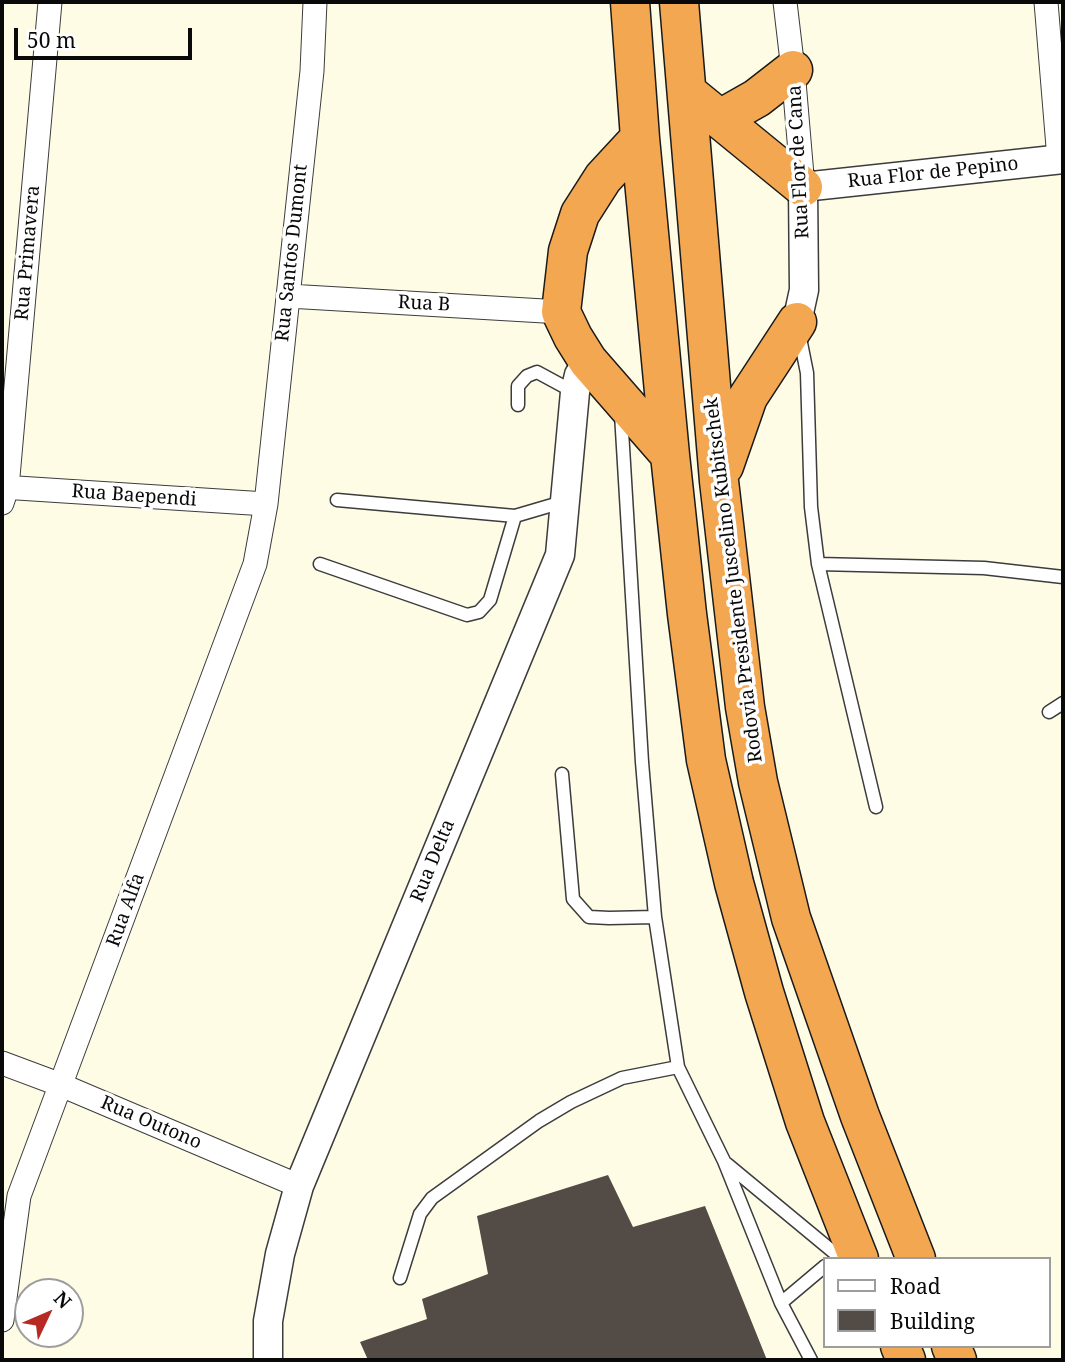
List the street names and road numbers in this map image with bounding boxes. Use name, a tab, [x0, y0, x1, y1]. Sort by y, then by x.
street label: Rua Flor de Cana	[784, 84, 814, 240]
street label: Rua Flor de Pepino	[847, 153, 1019, 193]
street label: Rua Santos Dumont	[271, 163, 313, 343]
street label: Rua Primavera	[11, 184, 45, 322]
street label: Rua B	[397, 291, 451, 317]
street label: Rodovia Presidente Juscelino Kubitschek	[700, 396, 768, 764]
street label: Rua Baependi	[71, 480, 197, 512]
street label: Rua Delta	[406, 816, 460, 906]
street label: Rua Alfa	[102, 870, 150, 950]
street label: Rua Outono	[97, 1092, 205, 1154]

